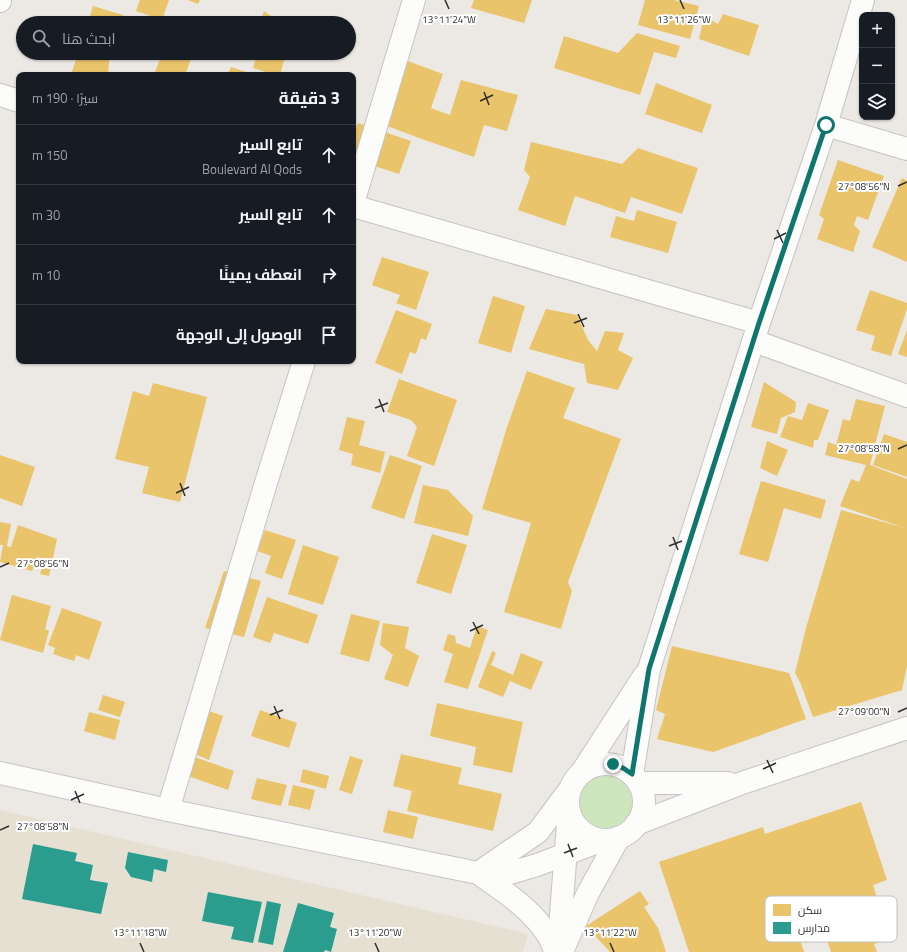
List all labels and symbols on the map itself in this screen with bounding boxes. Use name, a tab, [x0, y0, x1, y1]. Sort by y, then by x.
text: 13°11'24"W	[422, 12, 476, 27]
text: 13°11'26"W	[657, 12, 711, 27]
route start	[817, 116, 835, 134]
text: 27°08'56"N	[838, 179, 890, 194]
text: 27°08'58"N	[838, 441, 890, 456]
text: 27°08'56"N	[17, 556, 69, 571]
text: 27°09'00"N	[838, 704, 890, 719]
route end	[604, 755, 622, 773]
text: 27°08'58"N	[17, 819, 69, 834]
legend	[765, 896, 897, 942]
text: سكن	[798, 902, 822, 918]
text: مدارس	[798, 920, 830, 936]
text: 13°11'18"W	[113, 925, 167, 940]
text: 13°11'20"W	[348, 925, 402, 940]
text: 13°11'22"W	[583, 925, 637, 940]

